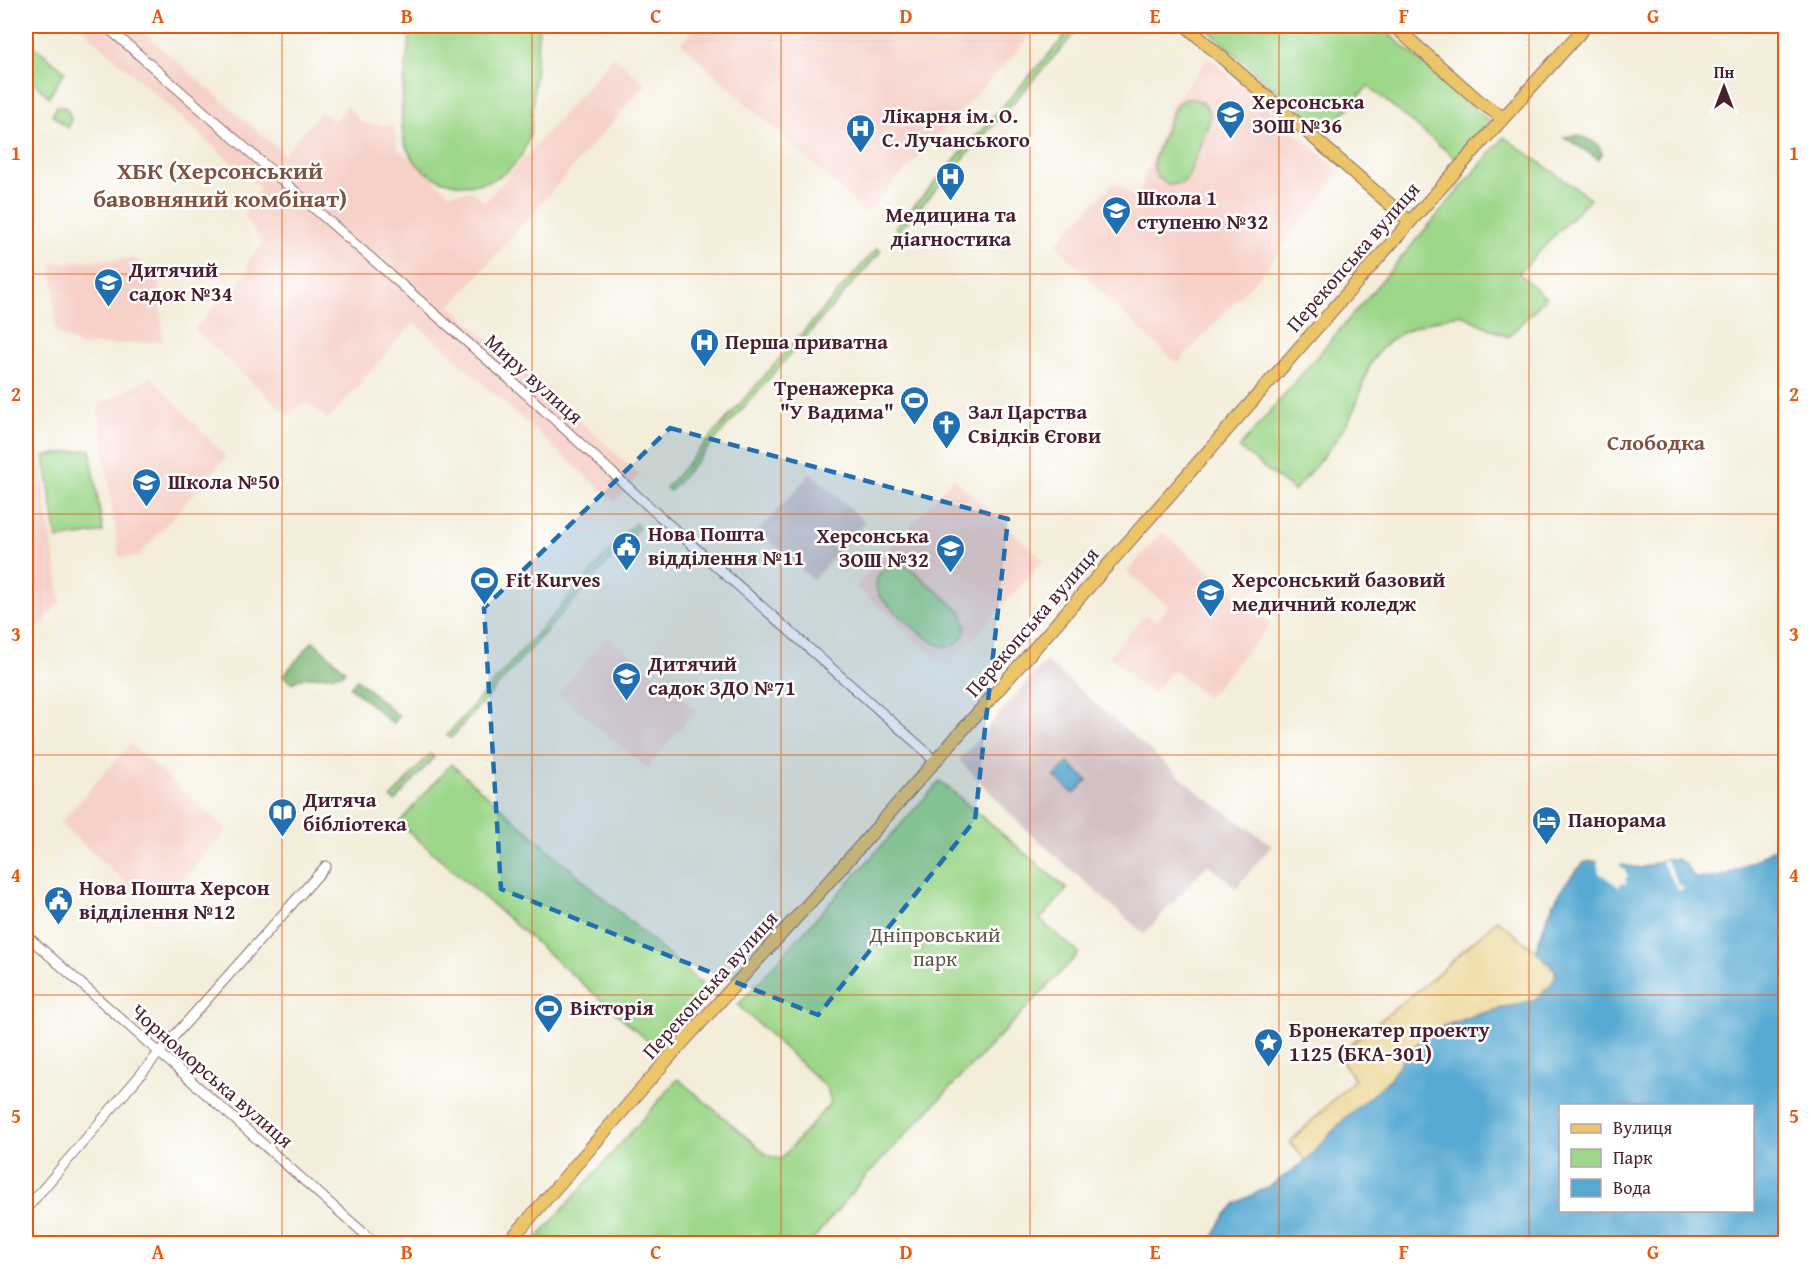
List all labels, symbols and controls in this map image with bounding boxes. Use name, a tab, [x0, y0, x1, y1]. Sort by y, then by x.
text: A	[152, 1, 165, 30]
text: B	[401, 1, 413, 30]
text: C	[650, 1, 662, 30]
text: D	[899, 1, 913, 30]
text: E	[1150, 1, 1161, 30]
text: F	[1399, 1, 1409, 30]
text: G	[1647, 1, 1659, 30]
north arrow	[1694, 57, 1754, 117]
text: Пн	[1714, 60, 1734, 84]
place label: Херсонська ЗОШ №36	[1252, 86, 1365, 141]
school or university icon: Херсонська ЗОШ №36	[1215, 98, 1247, 140]
place label: Лікарня ім. О. С. Лучанського	[882, 100, 1030, 155]
hospital icon: Лікарня ім. О. С. Лучанського	[845, 112, 877, 154]
text: 1	[11, 138, 21, 167]
text: 1	[1789, 138, 1799, 167]
district label: ХБК (Херсонський бавовняний комбінат)	[93, 153, 347, 216]
hospital icon: Медицина та діагностика	[935, 160, 967, 202]
street label: Перекопська вулиця	[1278, 174, 1427, 339]
place label: Школа 1 ступеню №32	[1137, 182, 1268, 237]
school or university icon: Школа 1 ступеню №32	[1100, 194, 1132, 236]
place label: Медицина та діагностика	[886, 199, 1017, 254]
place label: Дитячий садок №34	[128, 254, 233, 309]
school or university icon: Дитячий садок №34	[92, 266, 124, 308]
street label: Миру вулиця	[478, 326, 591, 432]
hospital icon: Перша приватна	[688, 326, 720, 368]
place label: Перша приватна	[725, 326, 888, 357]
place label: Тренажерка "У Вадима"	[774, 372, 894, 427]
text: 2	[11, 379, 21, 408]
text: 2	[1789, 379, 1799, 408]
sports icon: Тренажерка "У Вадима"	[899, 384, 931, 426]
place label: Зал Царства Свідків Єгови	[968, 396, 1101, 451]
church icon: Зал Царства Свідків Єгови	[931, 408, 963, 450]
district label: Слободка	[1607, 426, 1706, 458]
school or university icon: Школа №50	[131, 466, 163, 508]
place label: Школа №50	[168, 466, 280, 497]
place label: Нова Пошта відділення №11	[648, 518, 804, 573]
place label: Херсонська ЗОШ №32	[816, 520, 929, 575]
public building icon: Нова Пошта відділення №11	[611, 530, 643, 572]
school or university icon: Херсонська ЗОШ №32	[934, 532, 966, 574]
street label: Перекопська вулиця	[957, 539, 1106, 704]
sports icon: Fit Kurves	[469, 564, 501, 606]
place label: Fit Kurves	[506, 564, 601, 595]
place label: Херсонський базовий медичний коледж	[1232, 564, 1446, 619]
school or university icon: Херсонський базовий медичний коледж	[1195, 576, 1227, 618]
text: 3	[11, 619, 21, 648]
text: 3	[1789, 619, 1799, 648]
place label: Дитячий садок ЗДО №71	[647, 648, 796, 703]
school or university icon: Дитячий садок ЗДО №71	[611, 660, 643, 702]
place label: Дитяча бібліотека	[302, 784, 407, 839]
library icon: Дитяча бібліотека	[266, 796, 298, 838]
hotel icon: Панорама	[1531, 804, 1563, 846]
place label: Панорама	[1568, 804, 1667, 835]
text: 4	[11, 860, 21, 889]
text: 4	[1789, 860, 1799, 889]
place label: Нова Пошта Херсон відділення №12	[79, 872, 270, 927]
public building icon: Нова Пошта Херсон відділення №12	[42, 884, 74, 926]
street label: Перекопська вулиця	[634, 903, 785, 1066]
park label: Дніпровський парк	[869, 919, 1000, 974]
sports icon: Вікторія	[533, 992, 565, 1034]
place label: Вікторія	[570, 992, 654, 1023]
street label: Чорноморська вулиця	[124, 996, 301, 1156]
place label: Бронекатер проекту 1125 (БКА-301)	[1289, 1014, 1489, 1069]
place icon: Бронекатер проекту 1125 (БКА-301)	[1252, 1026, 1284, 1068]
text: 5	[11, 1101, 21, 1130]
text: 5	[1789, 1101, 1799, 1130]
legend	[1559, 1104, 1754, 1212]
text: Вулиця	[1613, 1114, 1672, 1141]
text: Парк	[1613, 1144, 1653, 1171]
text: Вода	[1613, 1174, 1651, 1201]
text: A	[152, 1237, 165, 1266]
text: B	[401, 1237, 413, 1266]
text: C	[650, 1237, 662, 1266]
text: D	[899, 1237, 913, 1266]
text: E	[1150, 1237, 1161, 1266]
text: F	[1399, 1237, 1409, 1266]
text: G	[1647, 1237, 1659, 1266]

